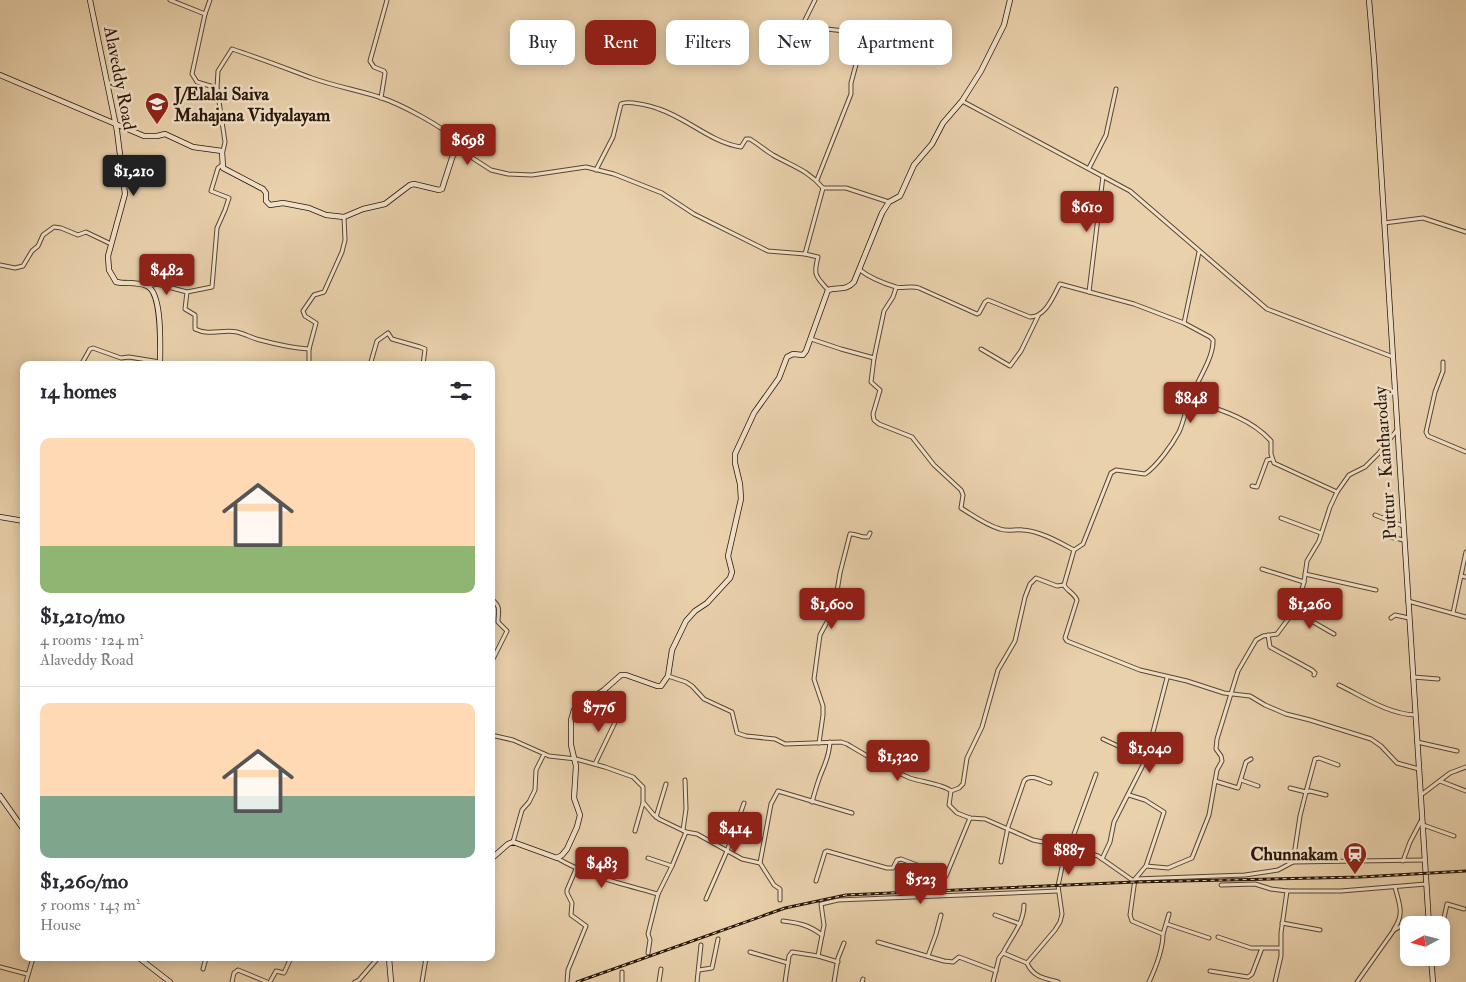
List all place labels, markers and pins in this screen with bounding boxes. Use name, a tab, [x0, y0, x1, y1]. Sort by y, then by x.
place label: J/Elalai Saiva Mahajana Vidyalayam	[173, 83, 331, 127]
school or university icon: J/Elalai Saiva Mahajana Vidyalayam	[144, 91, 170, 125]
pin: $698	[438, 124, 498, 166]
pin: $1,210	[93, 154, 175, 197]
pin: $610	[1057, 190, 1117, 233]
pin: $482	[137, 254, 197, 296]
pin: $848	[1161, 382, 1221, 424]
pin: $1,600	[791, 588, 873, 630]
pin: $1,260	[1269, 588, 1351, 630]
pin: $776	[569, 690, 629, 733]
pin: $1,040	[1109, 732, 1191, 774]
pin: $1,320	[857, 740, 939, 782]
pin: $414	[705, 812, 765, 854]
pin: $887	[1039, 834, 1099, 876]
station icon: Chunnakam	[1342, 841, 1368, 875]
place label: Chunnakam	[1250, 843, 1339, 866]
pin: $483	[572, 846, 632, 889]
pin: $523	[891, 862, 951, 905]

